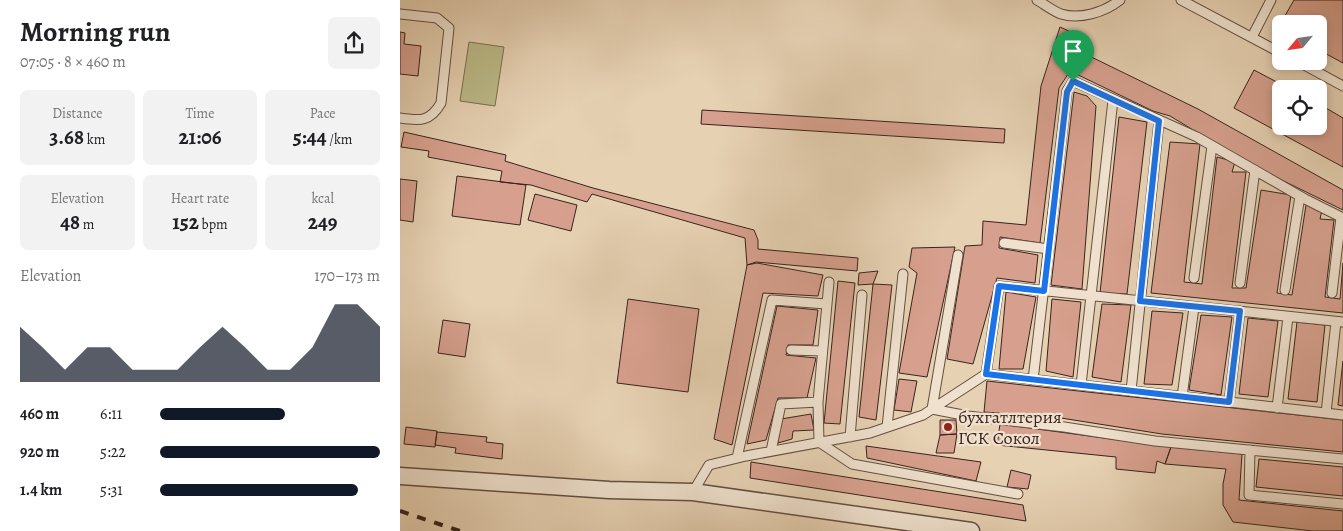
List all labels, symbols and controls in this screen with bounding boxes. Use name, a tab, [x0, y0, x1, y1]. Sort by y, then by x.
text: Morning run	[20, 13, 170, 51]
north arrow	[1272, 15, 1328, 70]
map controls	[1272, 15, 1327, 135]
button: share	[328, 17, 380, 69]
pin	[1052, 30, 1094, 81]
icon: arrive	[1059, 37, 1087, 65]
text: 07:05 · 8 × 460 m	[20, 51, 126, 73]
button: locate	[1272, 80, 1327, 135]
text: Distance	[52, 104, 102, 123]
text: Time	[185, 104, 215, 123]
text: Pace	[310, 104, 336, 123]
text: 3.68	[49, 123, 84, 151]
text: 21:06	[178, 123, 222, 151]
text: 5:44	[293, 123, 327, 151]
text: km	[84, 130, 105, 149]
text: /km	[327, 130, 353, 149]
text: Elevation	[50, 189, 104, 208]
text: Heart rate	[171, 189, 229, 208]
text: kcal	[311, 189, 334, 208]
text: 48	[60, 208, 80, 236]
text: 152	[172, 208, 199, 236]
text: 249	[308, 208, 338, 236]
text: m	[80, 215, 95, 234]
text: bpm	[199, 215, 228, 234]
text: Elevation	[20, 265, 81, 287]
text: 170–173 m	[314, 265, 380, 287]
text: 460 m	[20, 403, 59, 425]
text: 6:11	[100, 403, 122, 425]
place label: бухгатлтерия ГСК Сокол	[958, 405, 1062, 450]
marker: бухгатлтерия ГСК Сокол	[942, 421, 954, 433]
text: 920 m	[20, 441, 59, 463]
text: 5:22	[100, 441, 126, 463]
text: 1.4 km	[20, 479, 62, 501]
text: 5:31	[100, 479, 123, 501]

